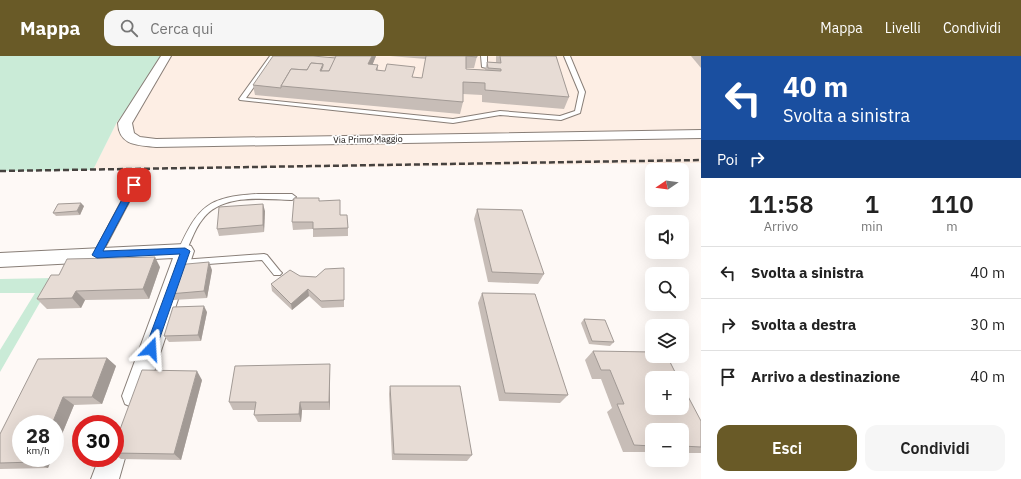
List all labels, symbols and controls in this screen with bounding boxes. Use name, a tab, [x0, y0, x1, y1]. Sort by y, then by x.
search box	[104, 10, 384, 46]
text: Mappa	[20, 16, 80, 40]
icon: search	[118, 17, 140, 39]
text: Cerca qui	[150, 19, 213, 38]
text: Mappa	[820, 19, 863, 37]
text: Livelli	[885, 19, 921, 37]
text: Condividi	[943, 19, 1001, 37]
text: 40 m	[783, 68, 848, 105]
icon: left	[717, 72, 769, 124]
text: Svolta a sinistra	[783, 104, 910, 127]
street label: Via Primo Maggio	[333, 133, 403, 145]
icon: right	[746, 148, 768, 170]
text: Poi	[717, 150, 738, 169]
north arrow	[645, 163, 689, 207]
map controls	[645, 163, 689, 467]
pin	[117, 168, 151, 202]
icon: arrive	[123, 174, 145, 196]
text: 11:58	[748, 188, 814, 220]
text: 1	[865, 188, 879, 220]
text: 110	[930, 188, 974, 220]
button: sound	[645, 215, 689, 259]
text: Arrivo	[764, 218, 798, 235]
text: min	[861, 218, 883, 235]
text: m	[946, 218, 958, 235]
icon: left	[717, 262, 739, 284]
text: Svolta a sinistra	[751, 263, 864, 282]
text: 40 m	[970, 263, 1005, 282]
button: search	[645, 267, 689, 311]
icon: right	[717, 314, 739, 336]
text: Svolta a destra	[751, 315, 856, 334]
text: 30 m	[970, 315, 1005, 334]
button: layers	[645, 319, 689, 363]
position arrow	[130, 328, 172, 370]
icon: arrive	[717, 366, 739, 388]
text: Arrivo a destinazione	[751, 367, 900, 386]
text: 40 m	[970, 367, 1005, 386]
button: +	[645, 371, 689, 415]
speed limit sign: 30	[72, 415, 124, 467]
text: 28	[26, 422, 50, 449]
button: −	[645, 423, 689, 467]
button: Esci	[717, 425, 857, 471]
button: Condividi	[865, 425, 1005, 471]
text: km/h	[26, 444, 50, 457]

